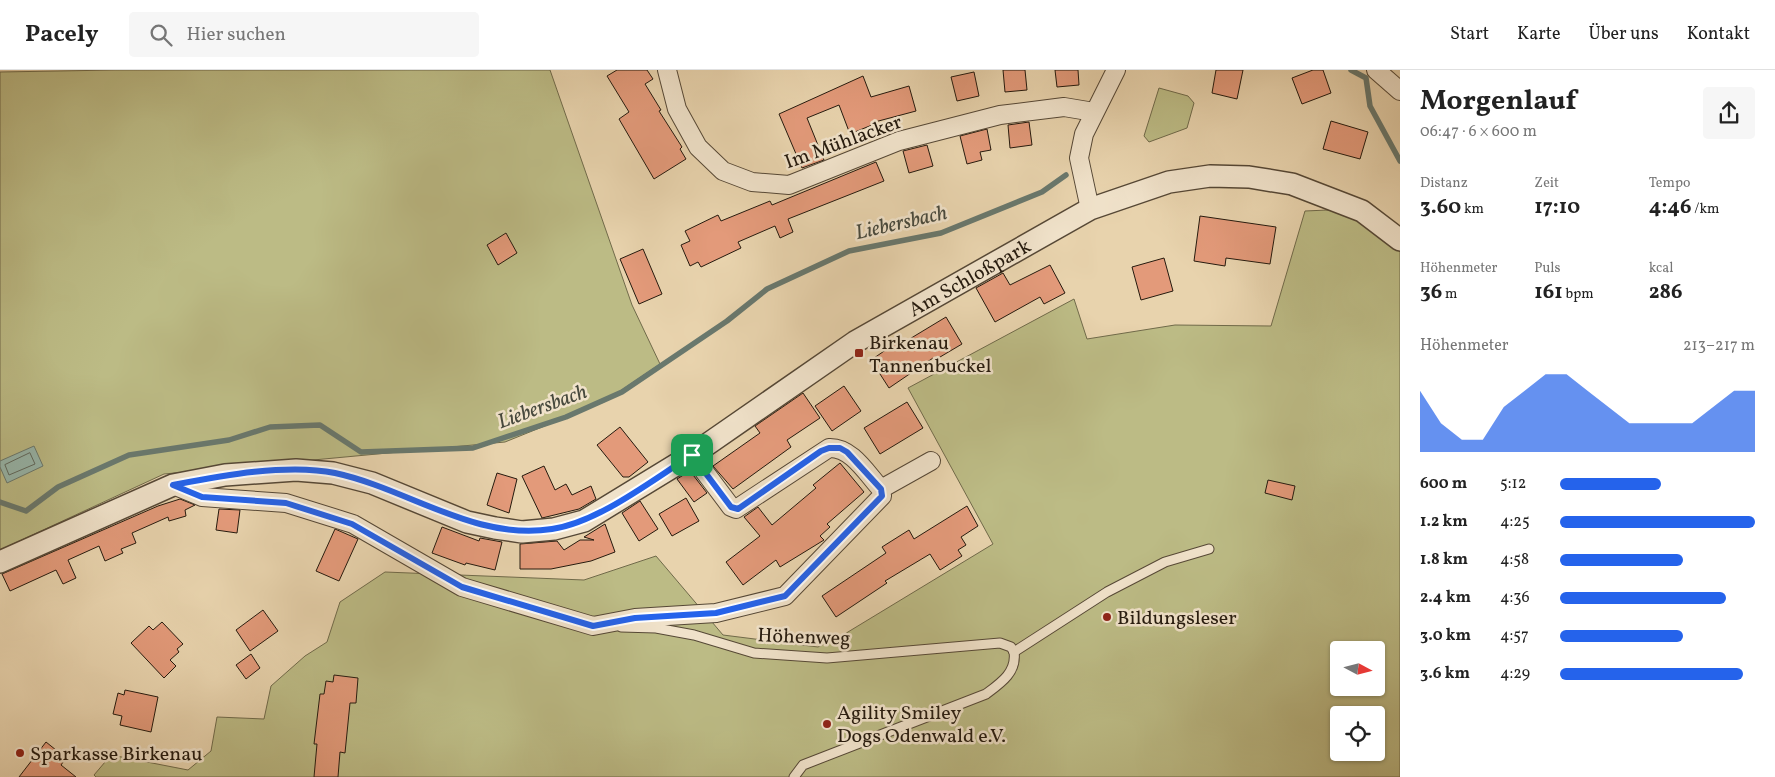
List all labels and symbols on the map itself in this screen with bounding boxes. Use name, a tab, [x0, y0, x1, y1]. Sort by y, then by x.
street label: Im Mühlacker	[781, 109, 906, 177]
water label: Liebersbach	[853, 199, 950, 248]
street label: Am Schloßpark	[904, 233, 1037, 325]
place label: Birkenau Tannenbuckel	[869, 330, 991, 381]
marker: Birkenau Tannenbuckel	[853, 347, 865, 359]
water label: Liebersbach	[494, 378, 591, 437]
pin	[671, 434, 713, 476]
place label: Bildungsleser	[1117, 605, 1237, 633]
marker: Bildungsleser	[1101, 611, 1113, 623]
street label: Höhenweg	[757, 622, 851, 654]
north arrow	[1330, 641, 1385, 696]
place label: Agility Smiley Dogs Odenwald e.V.	[837, 700, 1006, 751]
marker: Agility Smiley Dogs Odenwald e.V.	[821, 718, 833, 730]
place label: Sparkasse Birkenau	[30, 741, 202, 769]
marker: Sparkasse Birkenau	[14, 747, 26, 759]

